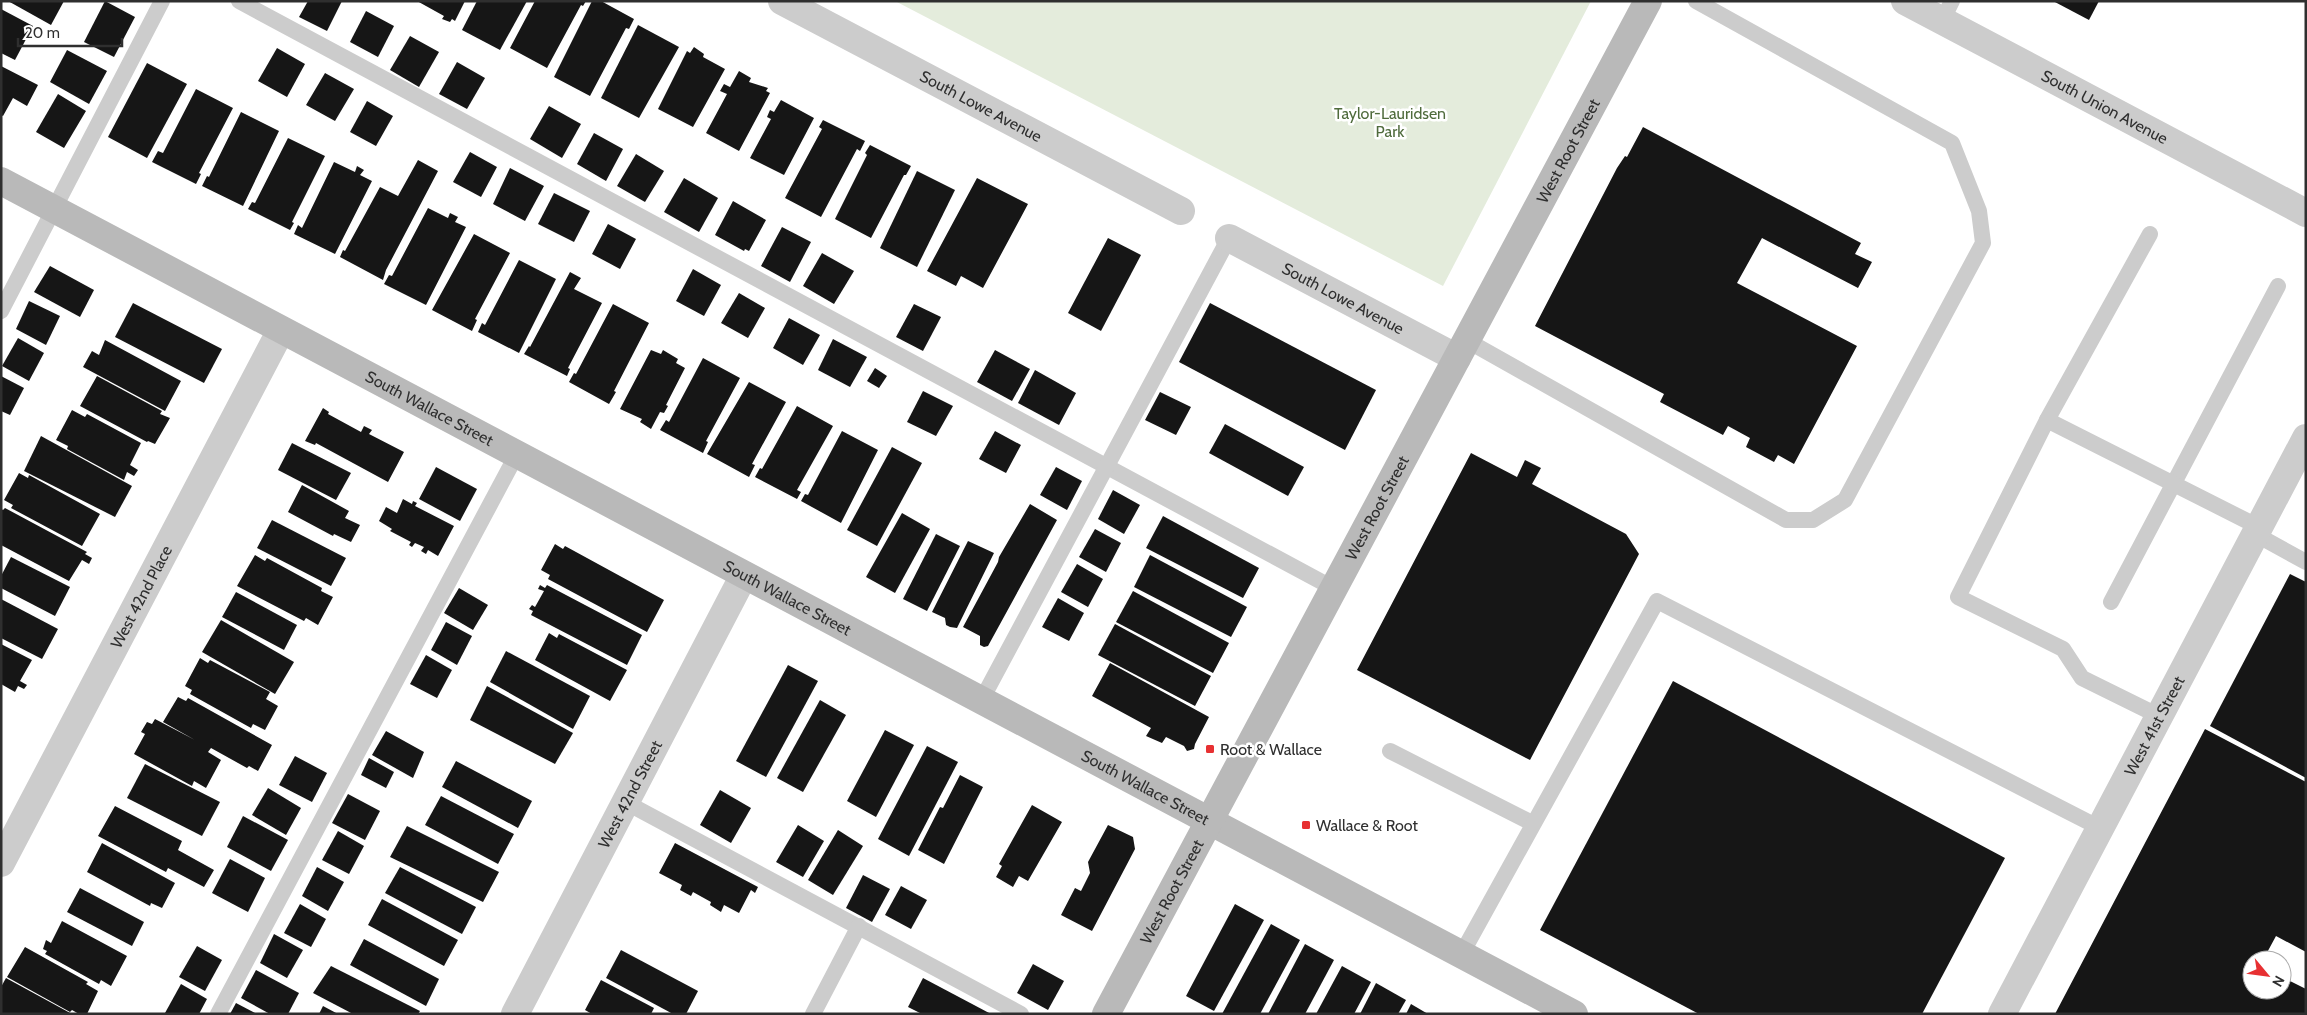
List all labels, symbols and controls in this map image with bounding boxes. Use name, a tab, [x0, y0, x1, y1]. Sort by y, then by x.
scale bar	[18, 15, 121, 47]
text: 20 m	[25, 24, 60, 42]
street label: South Union Avenue	[2038, 65, 2171, 148]
street label: South Lowe Avenue	[917, 66, 1045, 146]
street label: West Root Street	[1532, 95, 1604, 206]
park label: Taylor-Lauridsen Park	[1334, 104, 1446, 141]
street label: South Lowe Avenue	[1279, 258, 1407, 338]
street label: South Wallace Street	[362, 366, 497, 450]
street label: West Root Street	[1341, 452, 1413, 563]
street label: West 42nd Place	[106, 542, 176, 651]
street label: South Wallace Street	[720, 556, 855, 639]
street label: West 41st Street	[2120, 672, 2188, 779]
street label: West 42nd Street	[594, 737, 666, 851]
place label: Root & Wallace	[1220, 740, 1322, 759]
marker: Root & Wallace	[1204, 743, 1216, 755]
street label: South Wallace Street	[1078, 745, 1213, 829]
place label: Wallace & Root	[1316, 816, 1419, 835]
marker: Wallace & Root	[1300, 819, 1312, 831]
street label: West Root Street	[1136, 836, 1207, 947]
north arrow	[2242, 950, 2292, 1000]
text: N	[2268, 973, 2289, 990]

